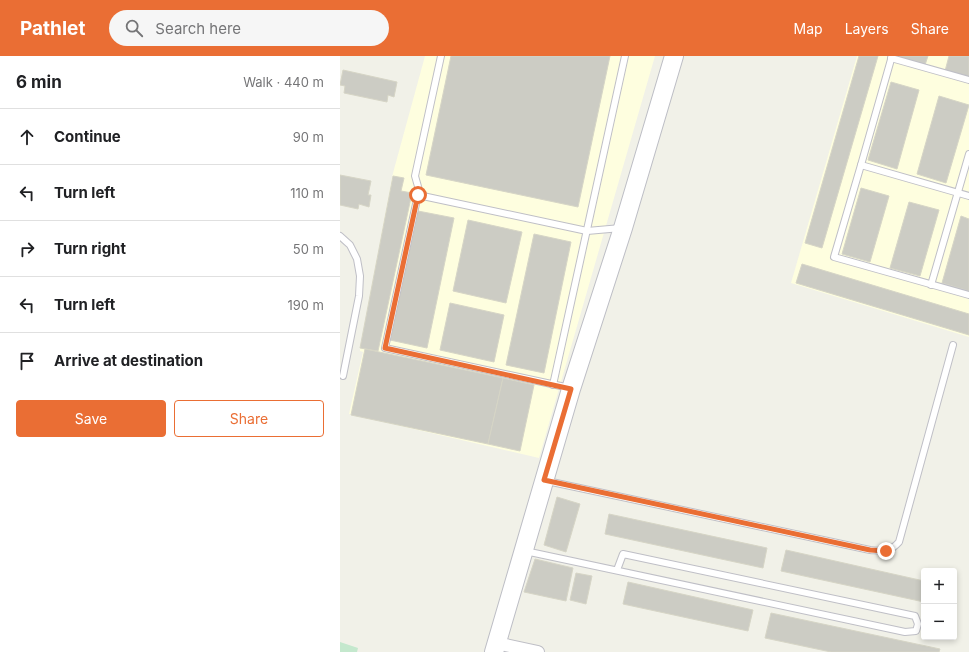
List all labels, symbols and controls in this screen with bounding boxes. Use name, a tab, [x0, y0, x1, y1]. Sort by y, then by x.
search box	[109, 10, 389, 46]
text: Pathlet	[20, 17, 85, 40]
icon: search	[123, 17, 145, 39]
text: Search here	[155, 19, 241, 38]
text: Map	[794, 20, 823, 37]
text: Layers	[845, 20, 889, 37]
text: Share	[911, 20, 949, 37]
text: 6 min	[16, 72, 62, 92]
text: Walk · 440 m	[243, 74, 324, 90]
icon: ahead	[16, 126, 38, 148]
text: Continue	[54, 127, 121, 146]
text: 90 m	[293, 129, 324, 145]
icon: left	[16, 182, 38, 204]
text: Turn left	[54, 183, 115, 202]
text: 110 m	[290, 185, 324, 201]
route start	[409, 186, 427, 204]
icon: right	[16, 238, 38, 260]
text: Turn right	[54, 239, 126, 258]
text: 50 m	[293, 241, 324, 257]
icon: left	[16, 294, 38, 316]
text: Turn left	[54, 295, 115, 314]
text: 190 m	[287, 297, 324, 313]
icon: arrive	[16, 350, 38, 372]
text: Arrive at destination	[54, 351, 203, 370]
button: Save	[16, 400, 166, 437]
button: Share	[174, 400, 324, 437]
route end	[877, 542, 895, 560]
map controls	[921, 568, 957, 640]
button: +	[921, 568, 957, 604]
button: −	[921, 604, 957, 640]

